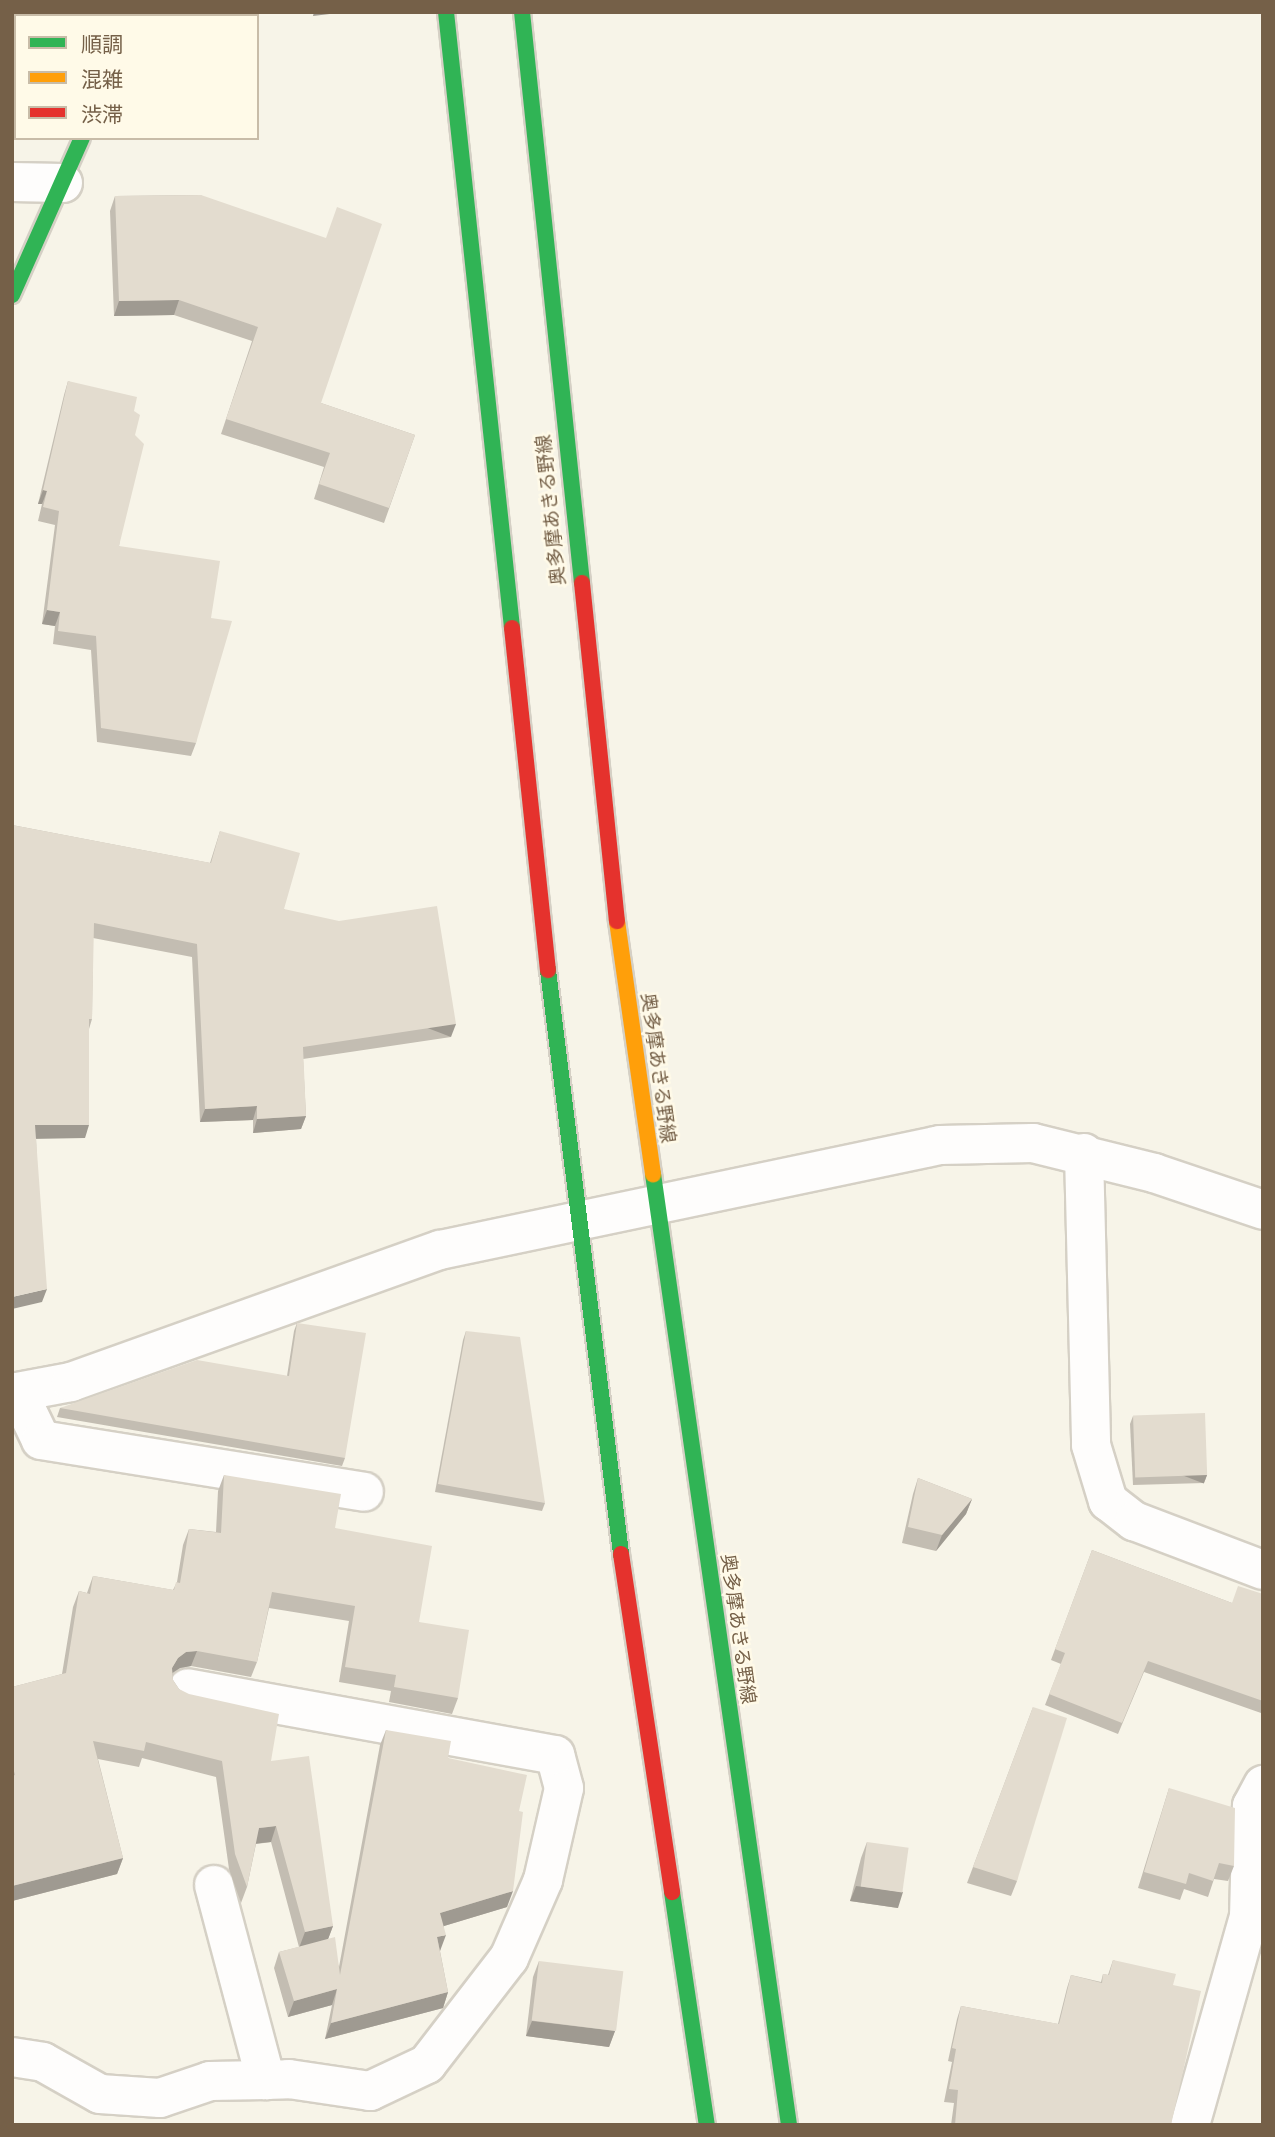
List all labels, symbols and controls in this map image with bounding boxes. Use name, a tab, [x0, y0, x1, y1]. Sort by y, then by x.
legend	[14, 14, 259, 140]
text: 順調	[81, 30, 123, 58]
text: 混雑	[81, 65, 123, 93]
text: 渋滞	[81, 100, 123, 128]
street label: 奥多摩あきる野線	[532, 433, 570, 587]
street label: 奥多摩あきる野線	[636, 991, 680, 1145]
street label: 奥多摩あきる野線	[716, 1552, 760, 1706]

